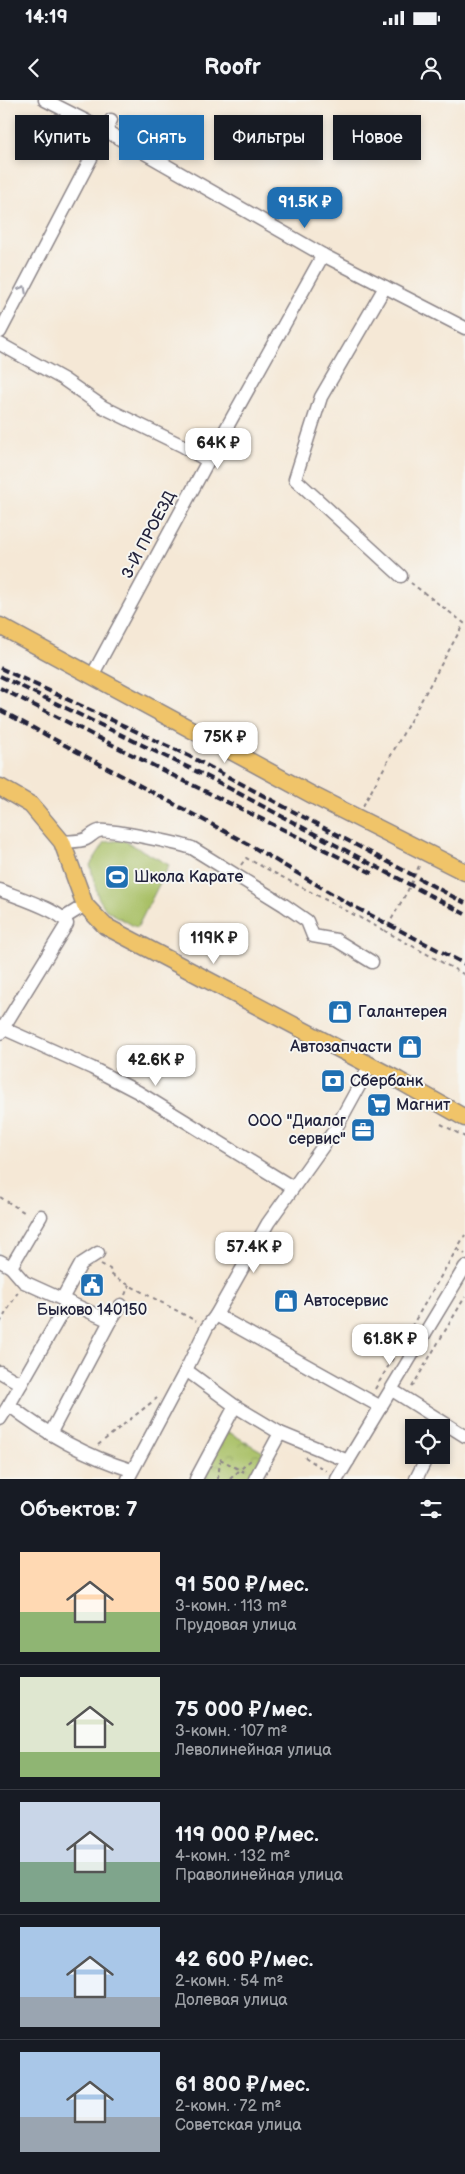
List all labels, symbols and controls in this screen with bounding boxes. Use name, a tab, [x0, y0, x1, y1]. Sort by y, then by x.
text: 14:19	[25, 6, 68, 29]
icon: back	[20, 54, 48, 82]
text: Roofr	[204, 54, 261, 81]
icon: person	[417, 54, 445, 82]
chip: Купить	[15, 115, 109, 160]
chip: Снять	[119, 115, 204, 160]
chip: Фильтры	[214, 115, 323, 160]
chip: Новое	[333, 115, 421, 160]
pin: 91.5K ₽	[259, 186, 351, 229]
text: 91.5K ₽	[278, 193, 332, 212]
one-way arrow	[17, 285, 27, 294]
pin: 64K ₽	[183, 428, 253, 470]
text: 64K ₽	[196, 434, 240, 453]
street label: 3-Й ПРОЕЗД	[118, 488, 180, 582]
pin: 75K ₽	[190, 722, 260, 764]
text: 75K ₽	[204, 728, 246, 747]
sports icon: Школа Карате	[104, 864, 130, 890]
place label: Школа Карате	[134, 868, 243, 887]
pin: 119K ₽	[173, 922, 255, 965]
text: 119K ₽	[190, 929, 238, 948]
shop icon: Галантерея	[327, 999, 353, 1025]
place label: Галантерея	[358, 1003, 447, 1022]
shop icon: Автозапчасти	[397, 1034, 423, 1060]
place label: Автозапчасти	[289, 1038, 392, 1057]
pin: 42.6K ₽	[110, 1044, 202, 1087]
text: 42.6K ₽	[128, 1051, 184, 1070]
bank icon: Сбербанк	[320, 1068, 346, 1094]
place label: Сбербанк	[350, 1072, 424, 1091]
supermarket icon: Магнит	[366, 1092, 392, 1118]
place label: Магнит	[396, 1096, 451, 1115]
place label: ООО "Диалог cервис"	[248, 1112, 346, 1149]
office icon: ООО "Диалог cервис"	[350, 1117, 376, 1143]
pin: 57.4K ₽	[208, 1232, 300, 1274]
text: 57.4K ₽	[226, 1238, 282, 1257]
public building icon: Быково 140150	[79, 1272, 105, 1298]
shop icon: Автосервис	[273, 1288, 299, 1314]
place label: Автосервис	[303, 1292, 389, 1311]
place label: Быково 140150	[37, 1301, 147, 1320]
pin: 61.8K ₽	[344, 1324, 436, 1366]
text: 61.8K ₽	[363, 1330, 417, 1349]
map controls	[405, 1419, 450, 1464]
button: locate	[405, 1419, 450, 1464]
icon: filters	[417, 1495, 445, 1523]
text: Объектов: 7	[20, 1497, 138, 1522]
icon: home	[60, 1572, 120, 1632]
text: 91 500 ₽/мес.	[175, 1572, 309, 1597]
text: 3-комн. · 113 m²	[175, 1597, 287, 1616]
text: Прудовая улица	[175, 1616, 297, 1635]
icon: home	[60, 1697, 120, 1757]
text: 75 000 ₽/мес.	[175, 1697, 313, 1722]
text: 3-комн. · 107 m²	[175, 1722, 287, 1741]
text: Леволинейная улица	[175, 1741, 332, 1760]
icon: home	[60, 1822, 120, 1882]
text: 119 000 ₽/мес.	[175, 1822, 319, 1847]
text: 4-комн. · 132 m²	[175, 1847, 290, 1866]
text: Праволинейная улица	[175, 1866, 343, 1885]
icon: home	[60, 1947, 120, 2007]
text: 42 600 ₽/мес.	[175, 1947, 313, 1972]
text: 2-комн. · 54 m²	[175, 1972, 283, 1991]
text: Долевая улица	[175, 1991, 288, 2010]
icon: home	[60, 2072, 120, 2132]
text: 61 800 ₽/мес.	[175, 2072, 310, 2097]
text: 2-комн. · 72 m²	[175, 2097, 281, 2116]
text: Советская улица	[175, 2116, 302, 2135]

